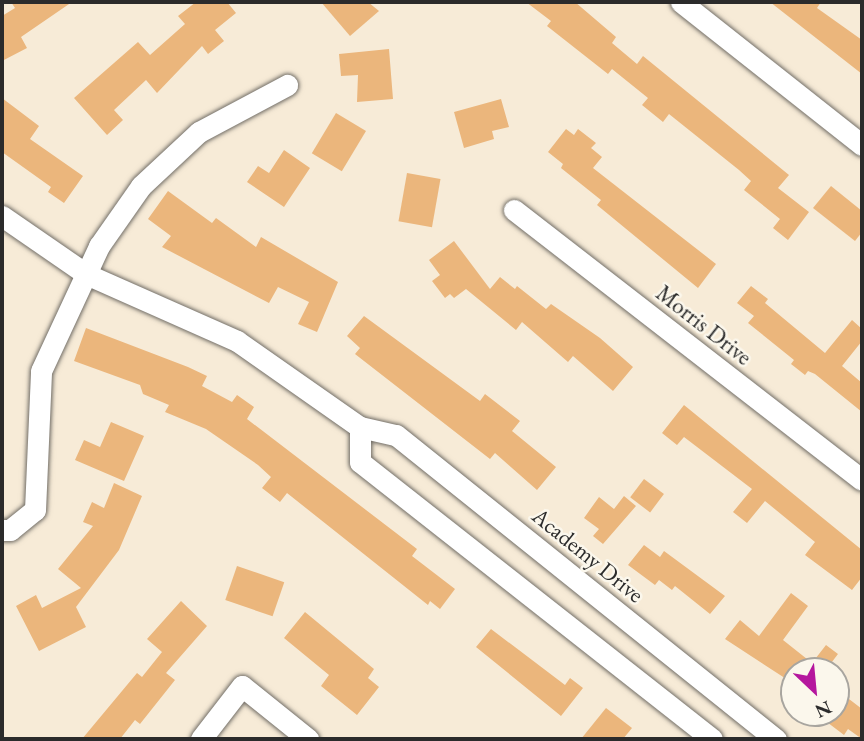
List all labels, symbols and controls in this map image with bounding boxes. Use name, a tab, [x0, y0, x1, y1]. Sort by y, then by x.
street label: Morris Drive	[651, 279, 757, 371]
street label: Academy Drive	[527, 502, 649, 608]
north arrow	[780, 657, 850, 727]
text: N	[811, 695, 836, 724]

